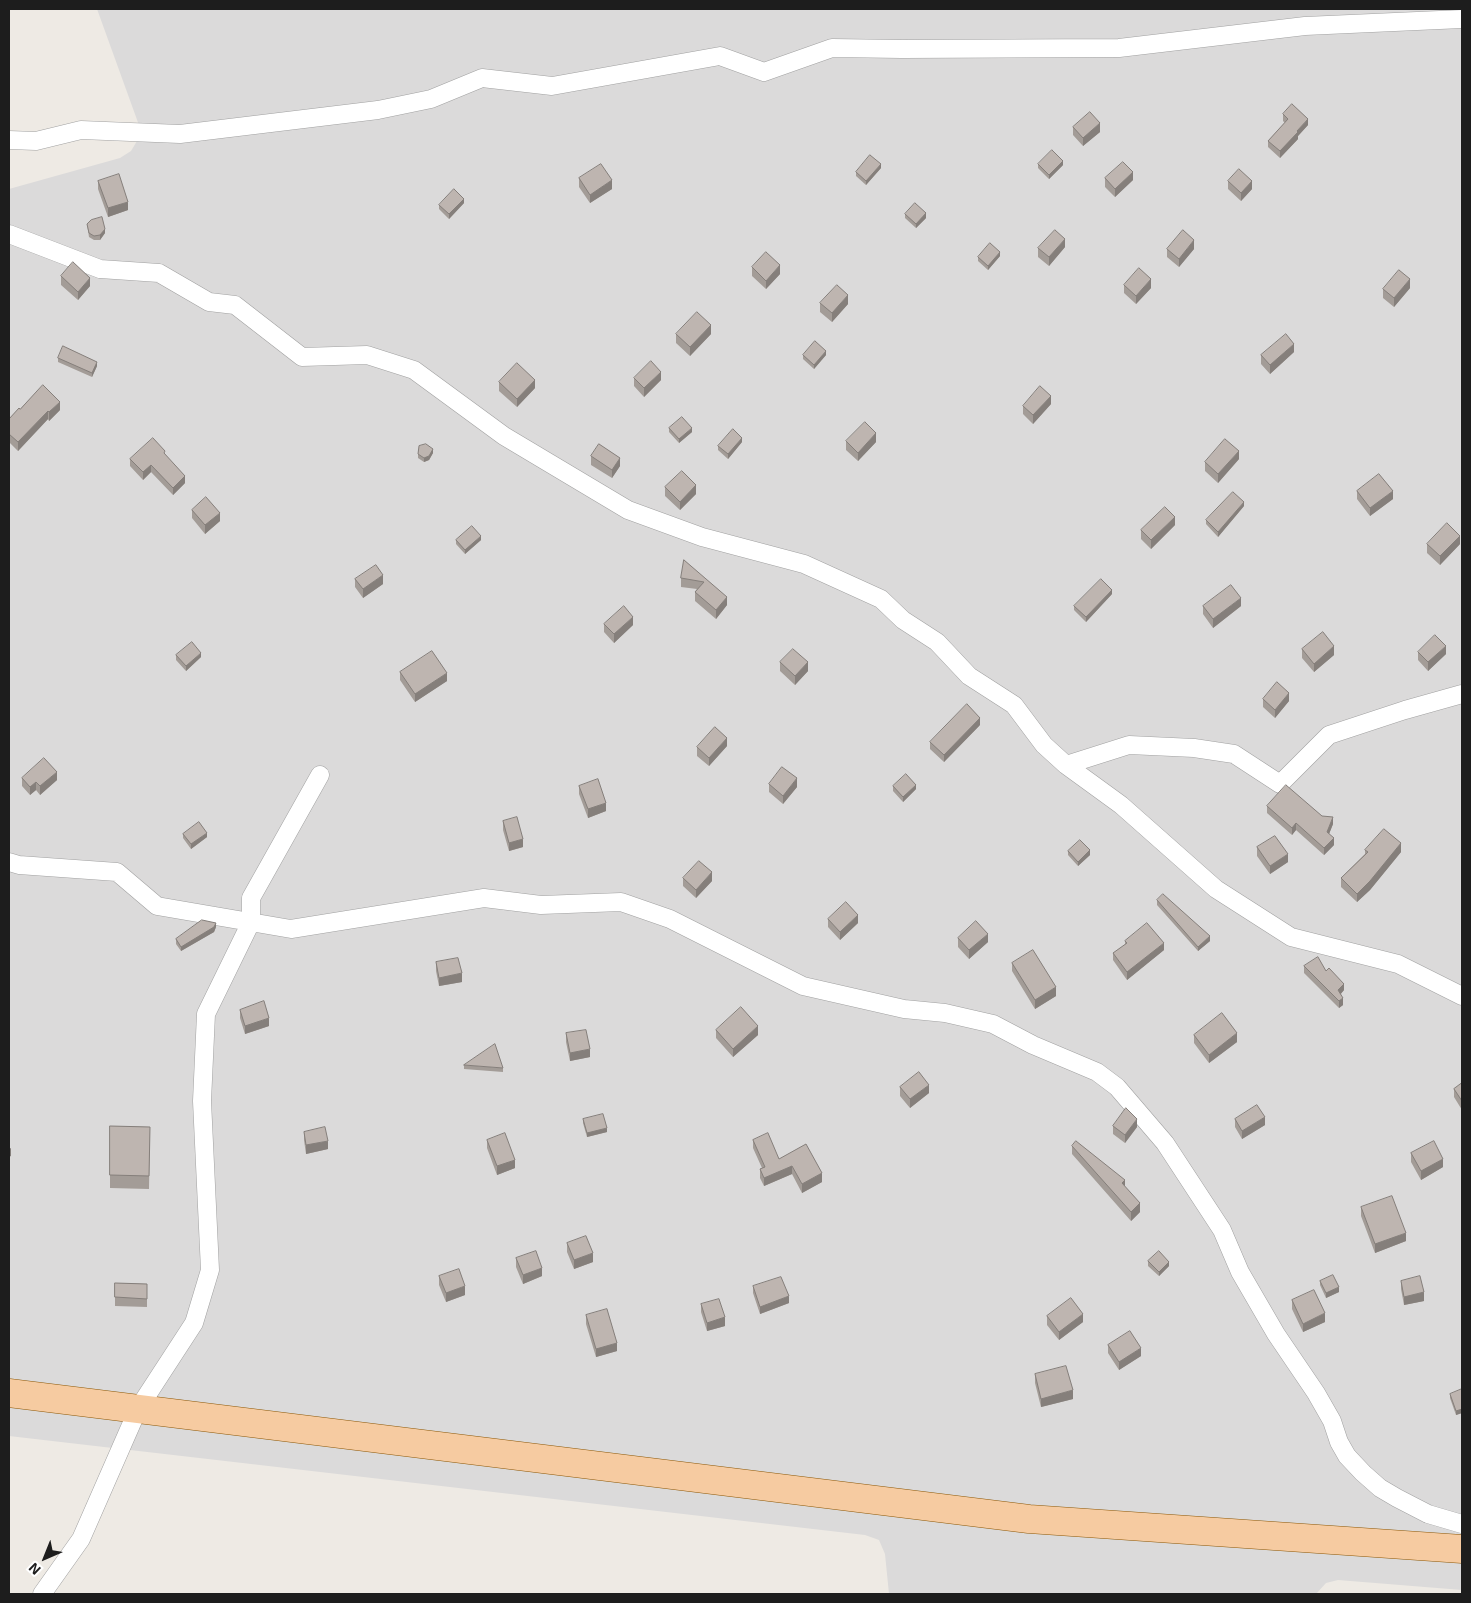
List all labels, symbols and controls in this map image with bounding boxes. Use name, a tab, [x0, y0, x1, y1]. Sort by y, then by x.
north arrow	[20, 1533, 70, 1583]
text: N	[25, 1560, 44, 1579]

